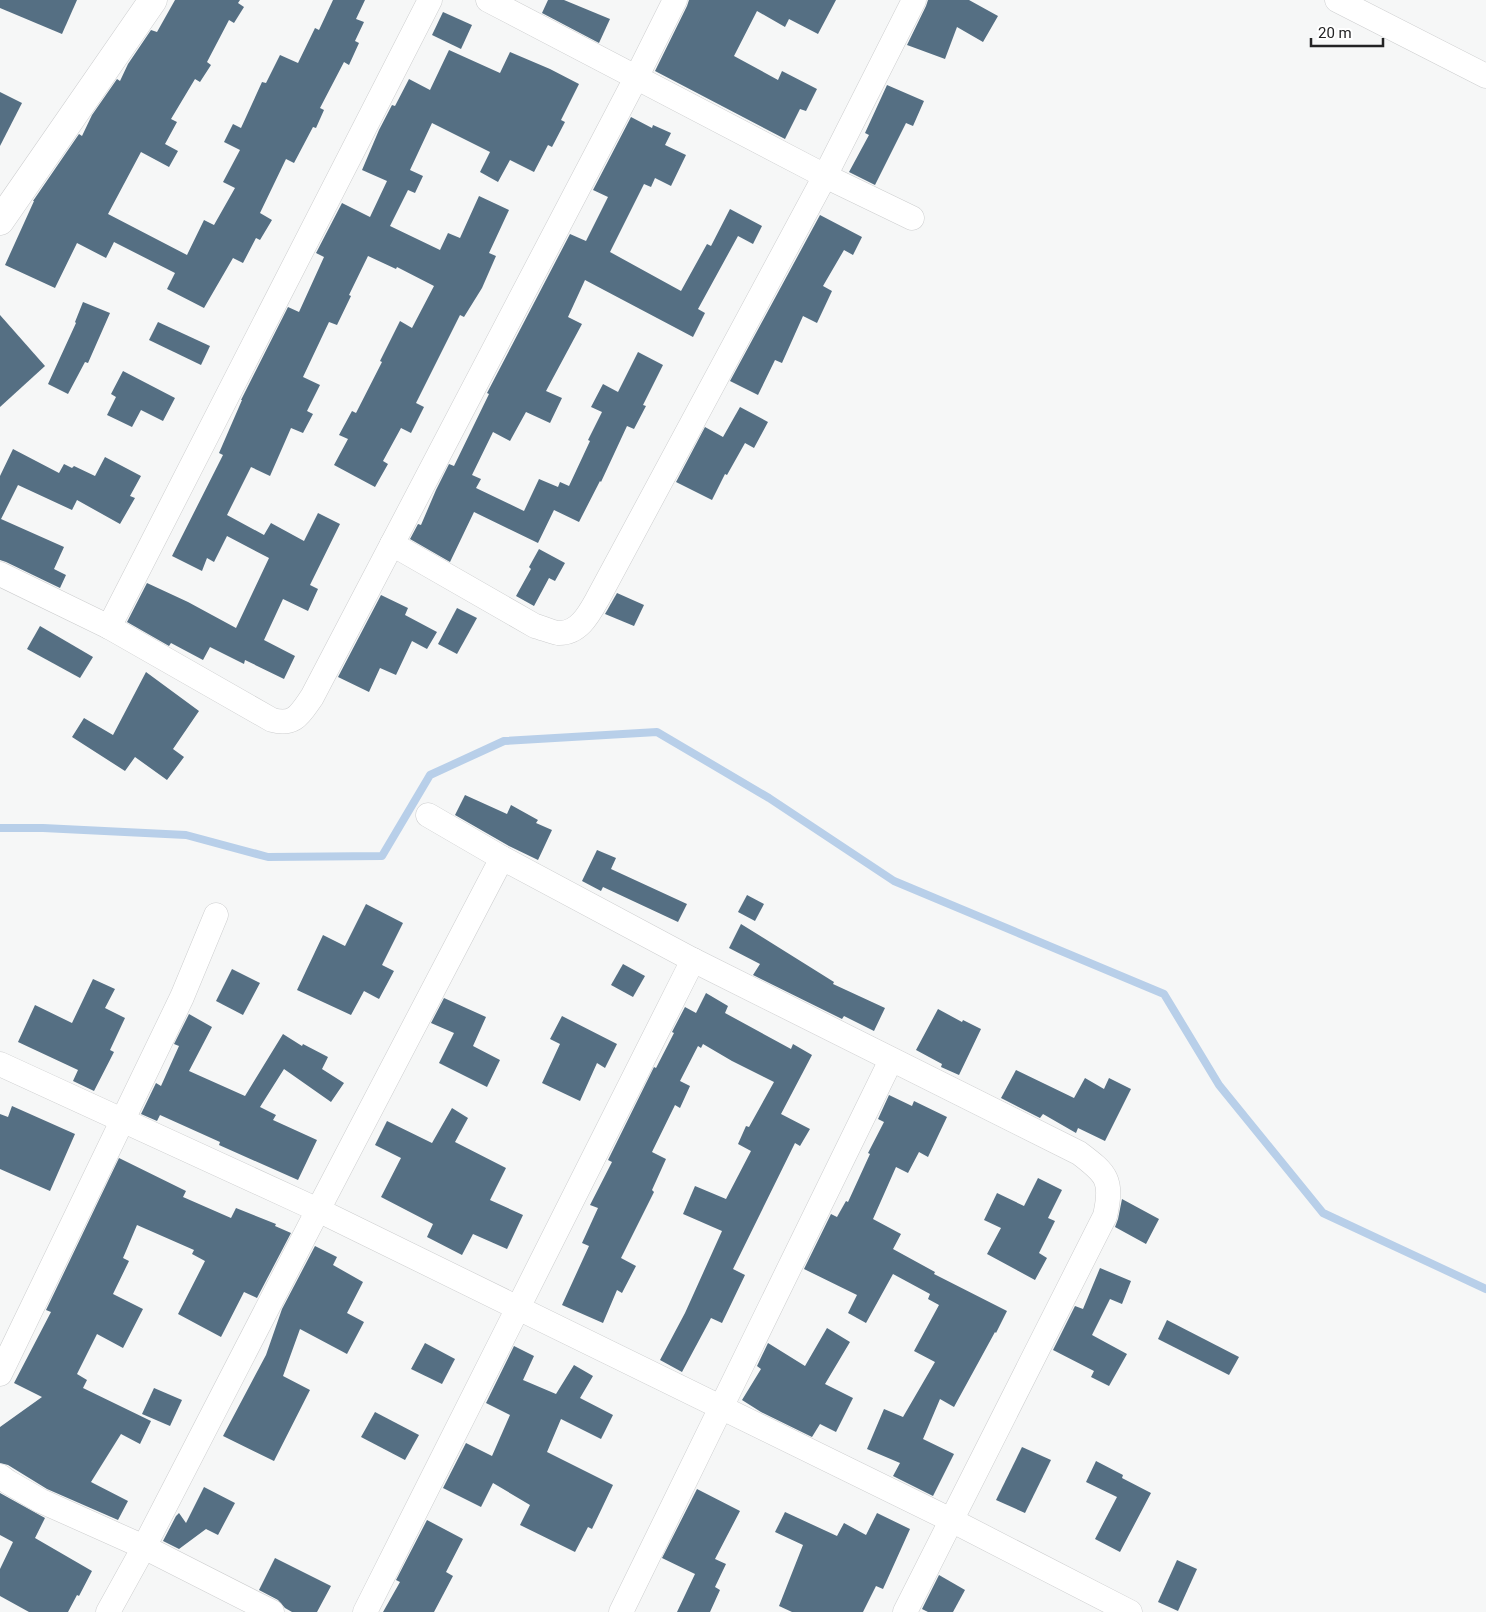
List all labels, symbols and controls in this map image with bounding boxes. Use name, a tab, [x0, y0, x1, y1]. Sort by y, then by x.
scale bar	[1311, 15, 1384, 47]
text: 20 m	[1318, 24, 1352, 42]

